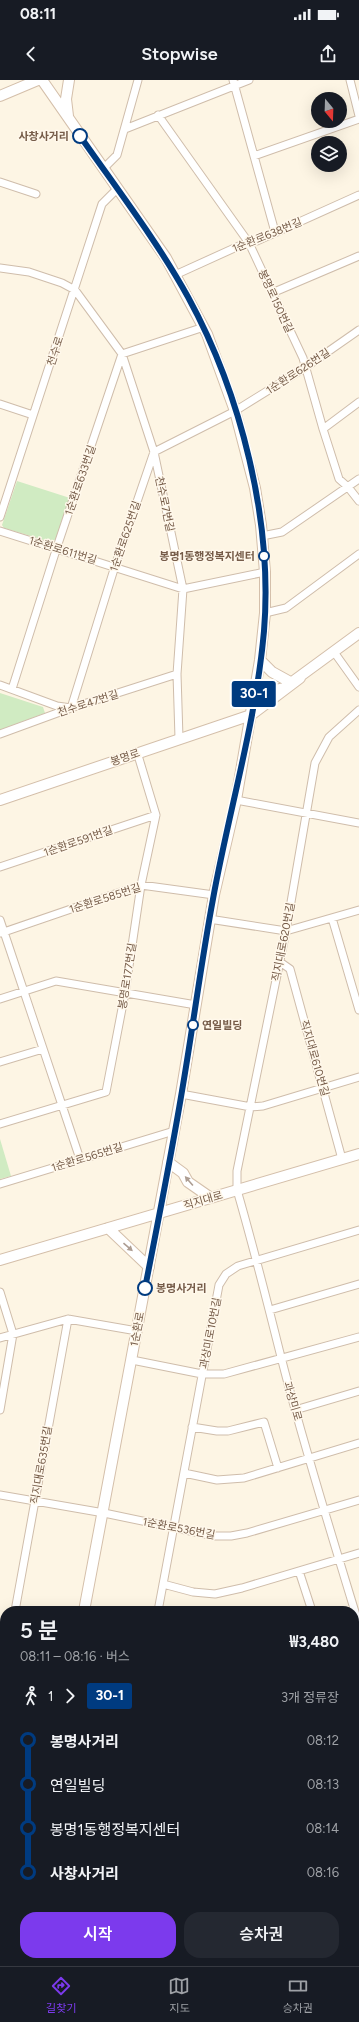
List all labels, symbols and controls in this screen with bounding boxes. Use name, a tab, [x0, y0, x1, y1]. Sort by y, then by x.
text: 08:11	[20, 5, 56, 23]
icon: back	[20, 43, 42, 65]
text: Stopwise	[141, 43, 218, 65]
icon: share	[317, 43, 339, 65]
north arrow	[311, 92, 347, 128]
map controls	[311, 92, 347, 172]
marker: 사창사거리	[72, 128, 88, 144]
place label: 사창사거리	[18, 130, 69, 143]
button: layers	[311, 136, 347, 172]
street label: 1순환로638번길	[230, 216, 304, 255]
street label: 봉명로150번길	[255, 267, 296, 335]
street label: 천수로	[45, 335, 66, 368]
street label: 1순환로626번길	[264, 346, 333, 397]
street label: 1순환로633번길	[62, 443, 99, 517]
street label: 천수로7번길	[152, 475, 177, 533]
street label: 1순환로625번길	[107, 499, 144, 573]
street label: 1순환로611번길	[27, 534, 98, 567]
place label: 봉명1동행정복지센터	[159, 550, 255, 563]
marker: 봉명1동행정복지센터	[258, 550, 270, 562]
line badge: 30-1	[226, 681, 282, 707]
text: 30-1	[240, 685, 268, 702]
street label: 천수로47번길	[56, 688, 120, 719]
street label: 봉명로	[109, 746, 142, 769]
street label: 1순환로591번길	[42, 824, 114, 859]
street label: 1순환로585번길	[68, 881, 143, 916]
street label: 직지대로620번길	[269, 902, 298, 983]
street label: 봉명로177번길	[116, 942, 139, 1010]
marker: 연일빌딩	[187, 1019, 199, 1031]
place label: 연일빌딩	[202, 1019, 242, 1032]
street label: 직지대로610번길	[297, 1019, 332, 1098]
street label: 1순환로565번길	[50, 1140, 124, 1175]
one-way arrow	[184, 1176, 193, 1186]
street label: 직지대로	[182, 1189, 224, 1212]
one-way arrow	[123, 1243, 134, 1252]
marker: 봉명사거리	[137, 1280, 153, 1296]
place label: 봉명사거리	[156, 1282, 207, 1295]
street label: 과상미로10번길	[197, 1296, 224, 1370]
street label: 1순환로	[128, 1311, 147, 1347]
street label: 과상미로	[281, 1380, 304, 1422]
street label: 직지대로635번길	[28, 1425, 55, 1505]
street label: 1순환로536번길	[141, 1515, 216, 1542]
text: 5 분	[20, 1617, 58, 1644]
text: ₩3,480	[290, 1633, 339, 1651]
text: 08:11 – 08:16 · 버스	[20, 1649, 130, 1664]
icon: walk	[20, 1685, 42, 1707]
icon: forward	[59, 1685, 81, 1707]
text: 30-1	[95, 1687, 124, 1704]
text: 1	[48, 1689, 53, 1704]
text: 3개 정류장	[281, 1690, 339, 1705]
text: 봉명사거리	[50, 1733, 119, 1751]
text: 08:12	[307, 1733, 339, 1748]
text: 연일빌딩	[50, 1777, 105, 1795]
text: 08:13	[307, 1777, 339, 1792]
text: 봉명1동행정복지센터	[50, 1821, 180, 1839]
text: 08:14	[306, 1821, 339, 1836]
text: 사창사거리	[50, 1865, 119, 1883]
text: 08:16	[307, 1865, 339, 1880]
button: 시작	[20, 1912, 176, 1958]
button: 승차권	[184, 1912, 339, 1958]
tab: 길찾기	[46, 1975, 76, 2015]
tab: 지도	[168, 1975, 190, 2015]
tab: 승차권	[283, 1975, 313, 2015]

